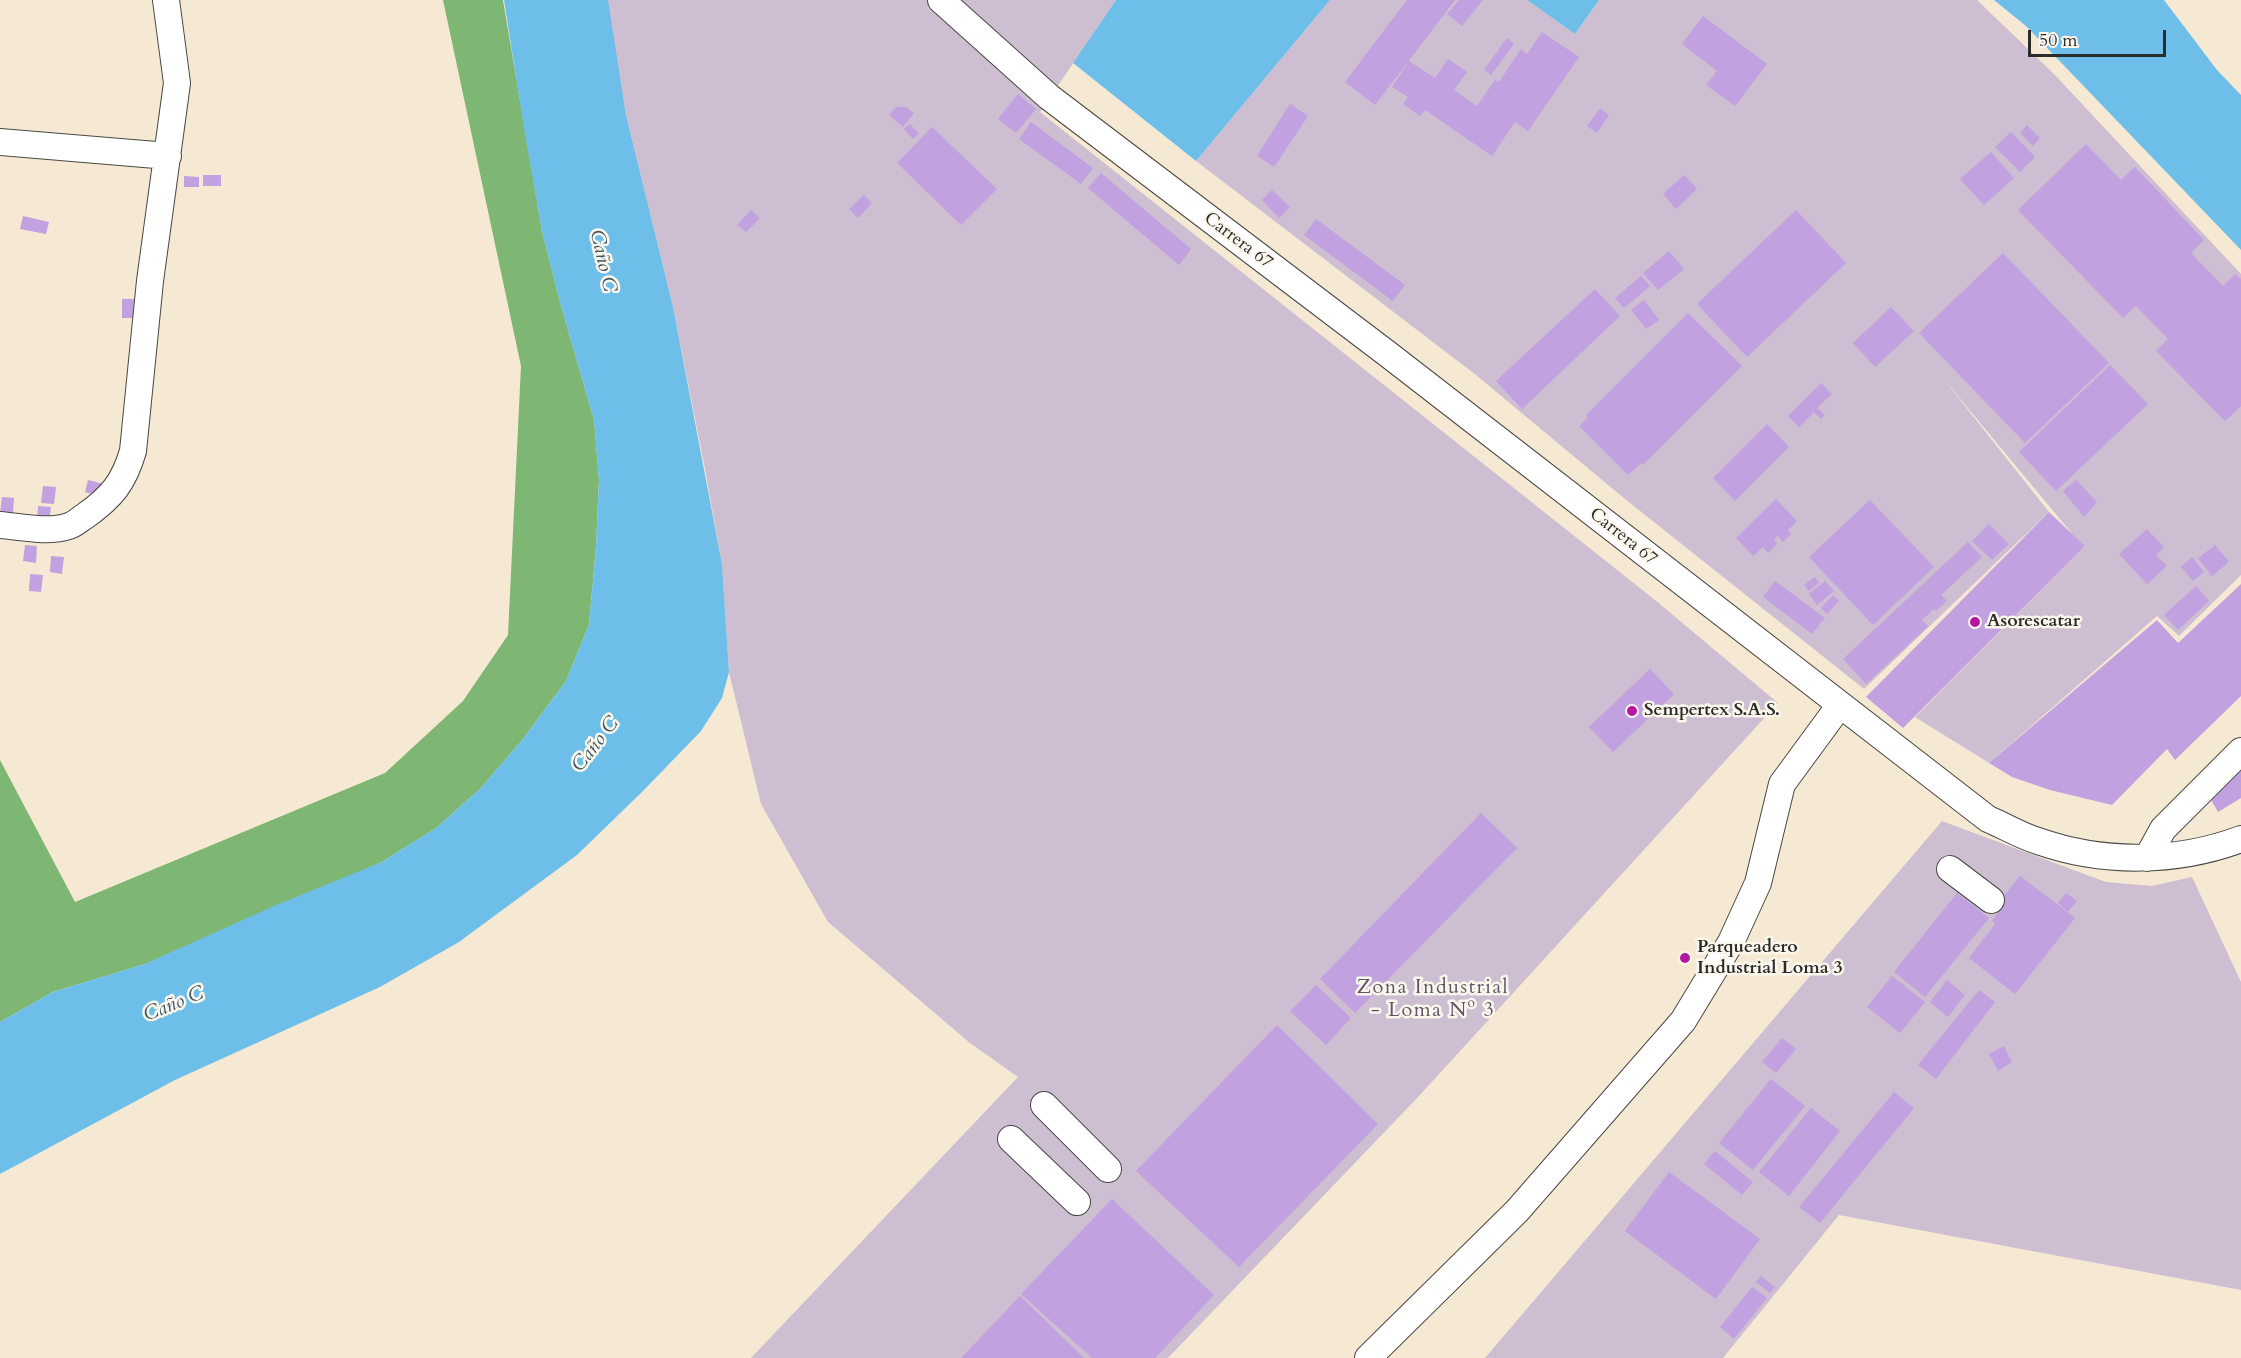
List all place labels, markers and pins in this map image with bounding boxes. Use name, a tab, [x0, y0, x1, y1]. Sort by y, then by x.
place label: Asorescatar	[1987, 611, 2080, 633]
marker: Asorescatar	[1968, 615, 1982, 629]
place label: Sempertex S.A.S.	[1644, 700, 1780, 722]
marker: Sempertex S.A.S.	[1625, 704, 1639, 718]
place label: Parqueadero Industrial Loma 3	[1697, 937, 1843, 980]
marker: Parqueadero Industrial Loma 3	[1678, 951, 1692, 965]

